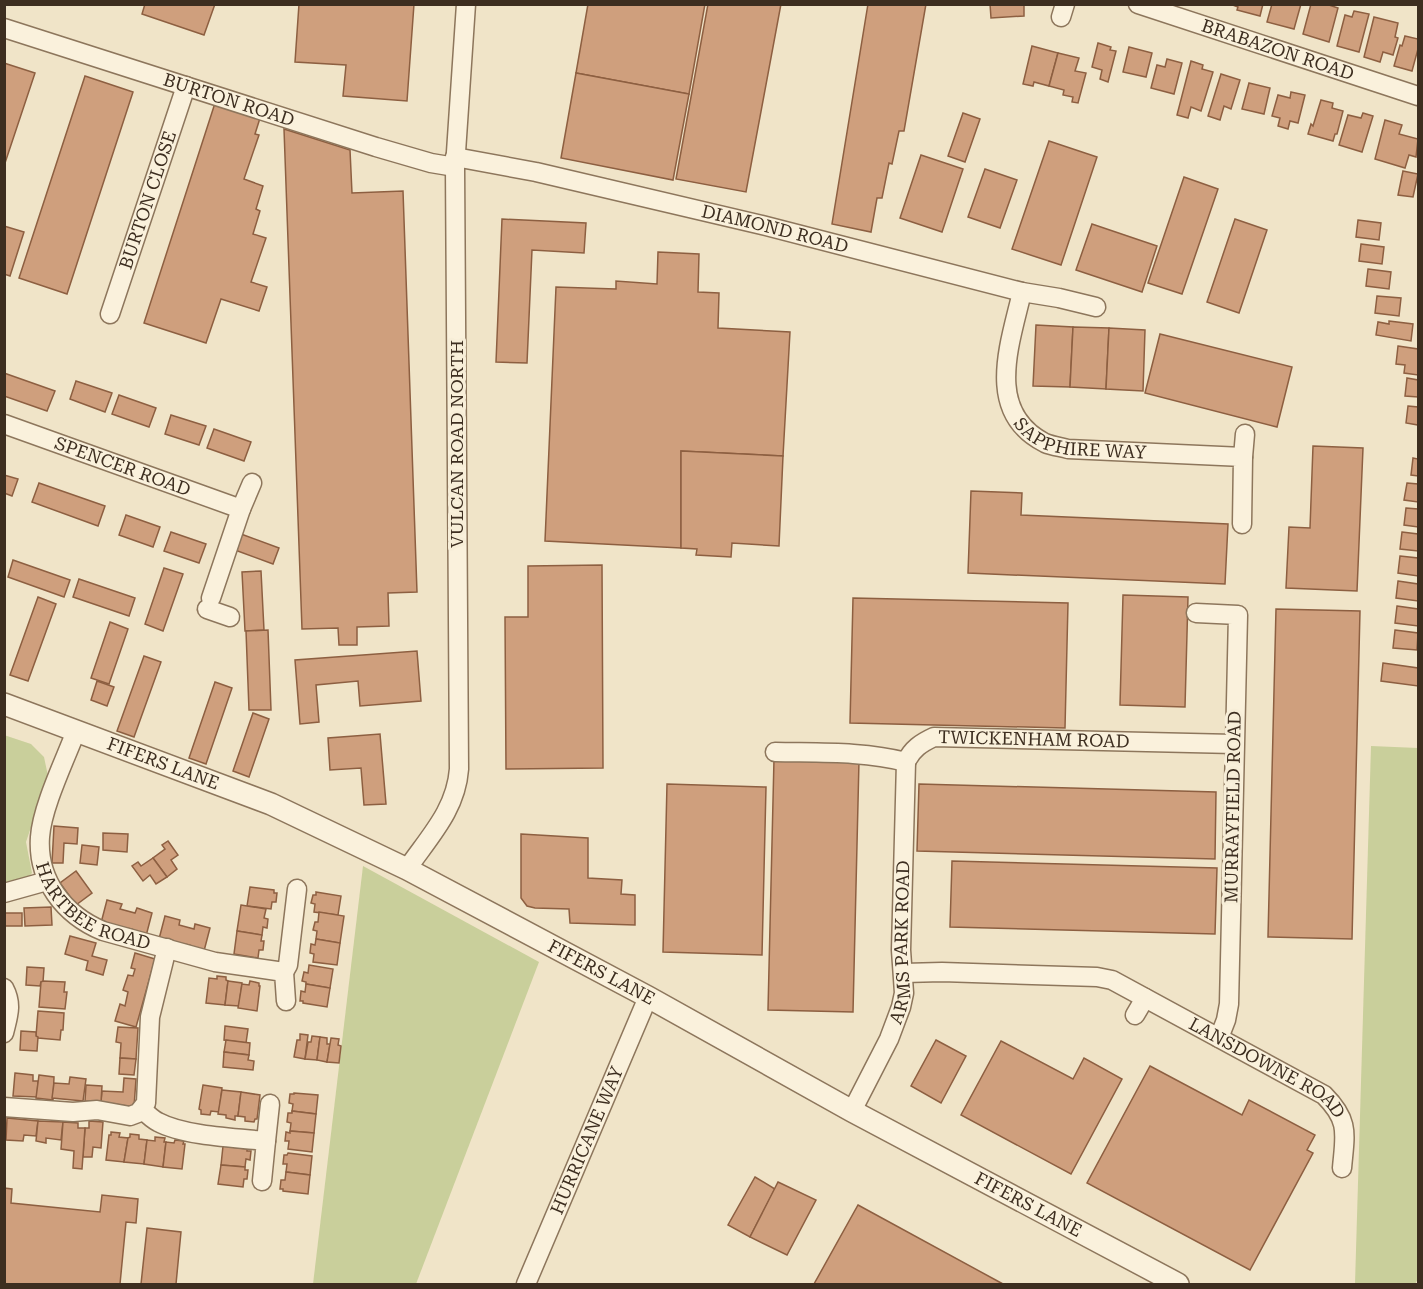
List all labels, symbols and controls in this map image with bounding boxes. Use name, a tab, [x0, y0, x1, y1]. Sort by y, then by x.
street label: BRABAZON ROAD	[1199, 15, 1357, 84]
street label: BURTON ROAD	[161, 69, 297, 130]
street label: BURTON CLOSE	[115, 128, 180, 272]
street label: DIAMOND ROAD	[700, 200, 851, 257]
street label: VULCAN ROAD NORTH	[446, 340, 467, 548]
street label: SAPPHIRE WAY	[1010, 413, 1148, 463]
street label: SPENCER ROAD	[52, 432, 194, 500]
street label: MURRAYFIELD ROAD	[1220, 711, 1245, 903]
street label: TWICKENHAM ROAD	[938, 726, 1130, 752]
street label: FIFERS LANE	[104, 733, 222, 794]
street label: HARTBEE ROAD	[32, 859, 153, 954]
street label: ARMS PARK ROAD	[885, 860, 914, 1027]
street label: FIFERS LANE	[545, 935, 659, 1009]
street label: LANSDOWNE ROAD	[1186, 1013, 1350, 1122]
street label: HURRICANE WAY	[546, 1062, 628, 1217]
street label: FIFERS LANE	[971, 1167, 1086, 1241]

